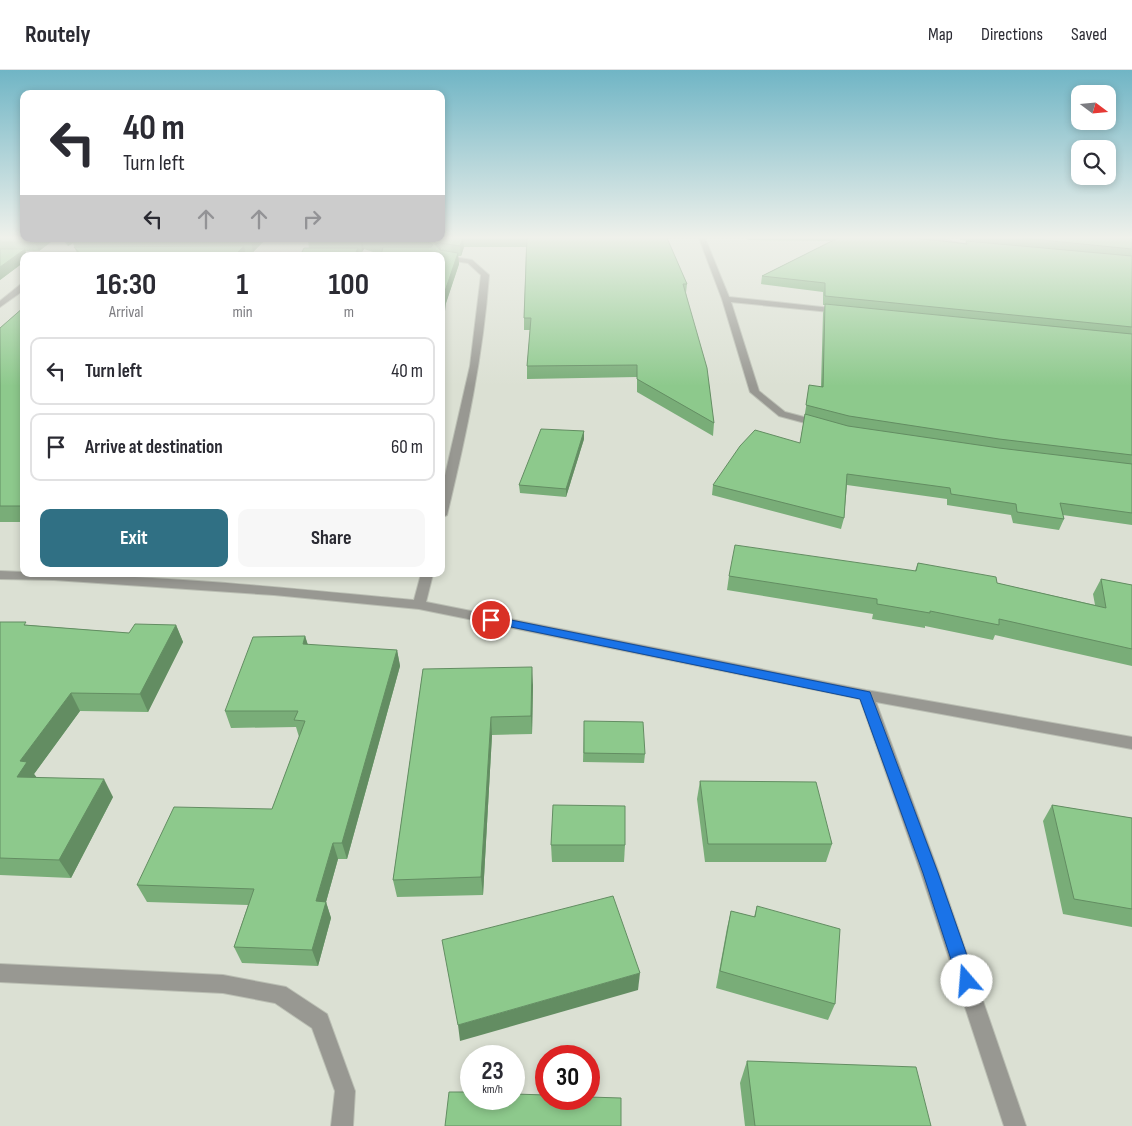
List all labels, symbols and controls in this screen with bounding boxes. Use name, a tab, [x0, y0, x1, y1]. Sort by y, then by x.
text: Routely	[25, 20, 90, 49]
text: Map	[928, 24, 953, 45]
text: Directions	[981, 24, 1043, 45]
text: Saved	[1071, 24, 1107, 45]
north arrow	[1071, 85, 1116, 130]
map controls	[1071, 85, 1116, 185]
text: 40 m	[123, 107, 185, 150]
icon: left	[40, 110, 105, 175]
button: search	[1071, 140, 1116, 185]
text: Turn left	[123, 150, 185, 177]
icon: left	[139, 205, 167, 233]
icon: ahead	[192, 205, 220, 233]
icon: ahead	[245, 205, 273, 233]
icon: right	[298, 205, 326, 233]
text: 16:30	[96, 267, 156, 303]
text: 1	[237, 267, 248, 303]
text: 100	[329, 267, 369, 303]
text: Arrival	[109, 303, 143, 322]
text: min	[232, 303, 253, 322]
text: m	[344, 303, 354, 322]
icon: left	[42, 357, 70, 385]
text: Turn left	[85, 360, 142, 383]
text: 40 m	[391, 360, 423, 383]
icon: arrive	[42, 433, 70, 461]
text: Arrive at destination	[85, 436, 223, 459]
text: 60 m	[391, 436, 423, 459]
button: Exit	[40, 509, 228, 567]
button: Share	[238, 509, 425, 567]
pin	[470, 599, 512, 641]
icon: arrive	[477, 606, 505, 634]
position arrow	[940, 954, 992, 1006]
speed limit sign: 30	[535, 1045, 600, 1110]
text: 23	[481, 1056, 504, 1087]
text: km/h	[482, 1082, 503, 1097]

